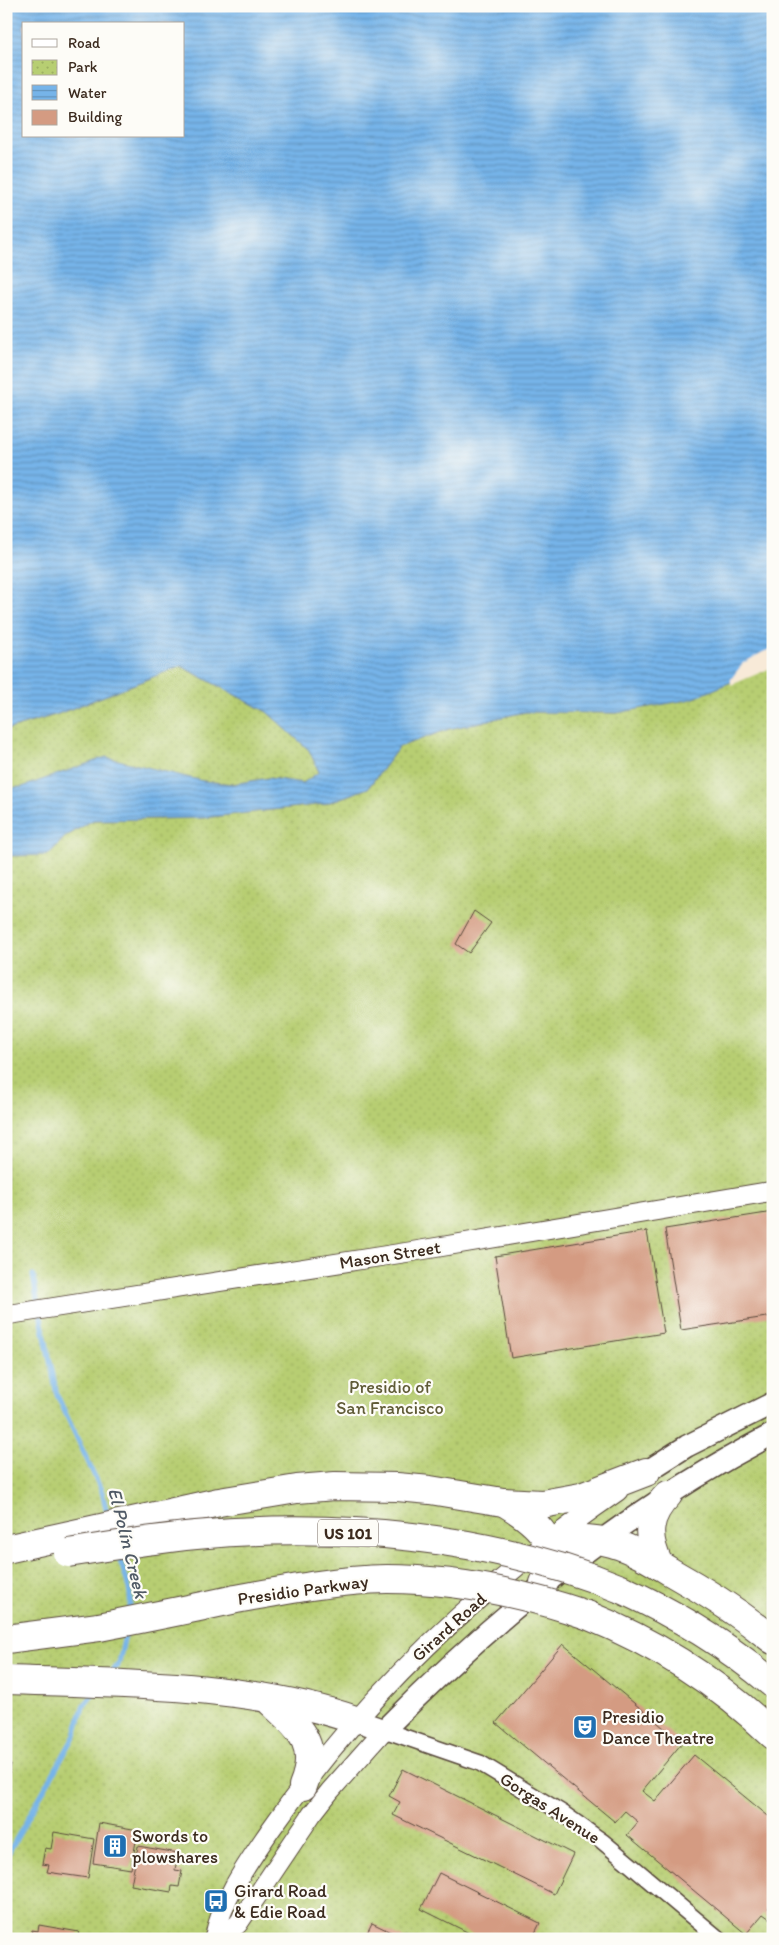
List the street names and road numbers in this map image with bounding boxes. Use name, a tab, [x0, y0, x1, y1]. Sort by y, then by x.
street label: Mason Street	[338, 1236, 443, 1274]
road number: US 101	[318, 1520, 378, 1546]
street label: Presidio Parkway	[236, 1570, 370, 1610]
street label: Girard Road	[407, 1588, 491, 1666]
street label: Gorgas Avenue	[496, 1767, 604, 1849]

